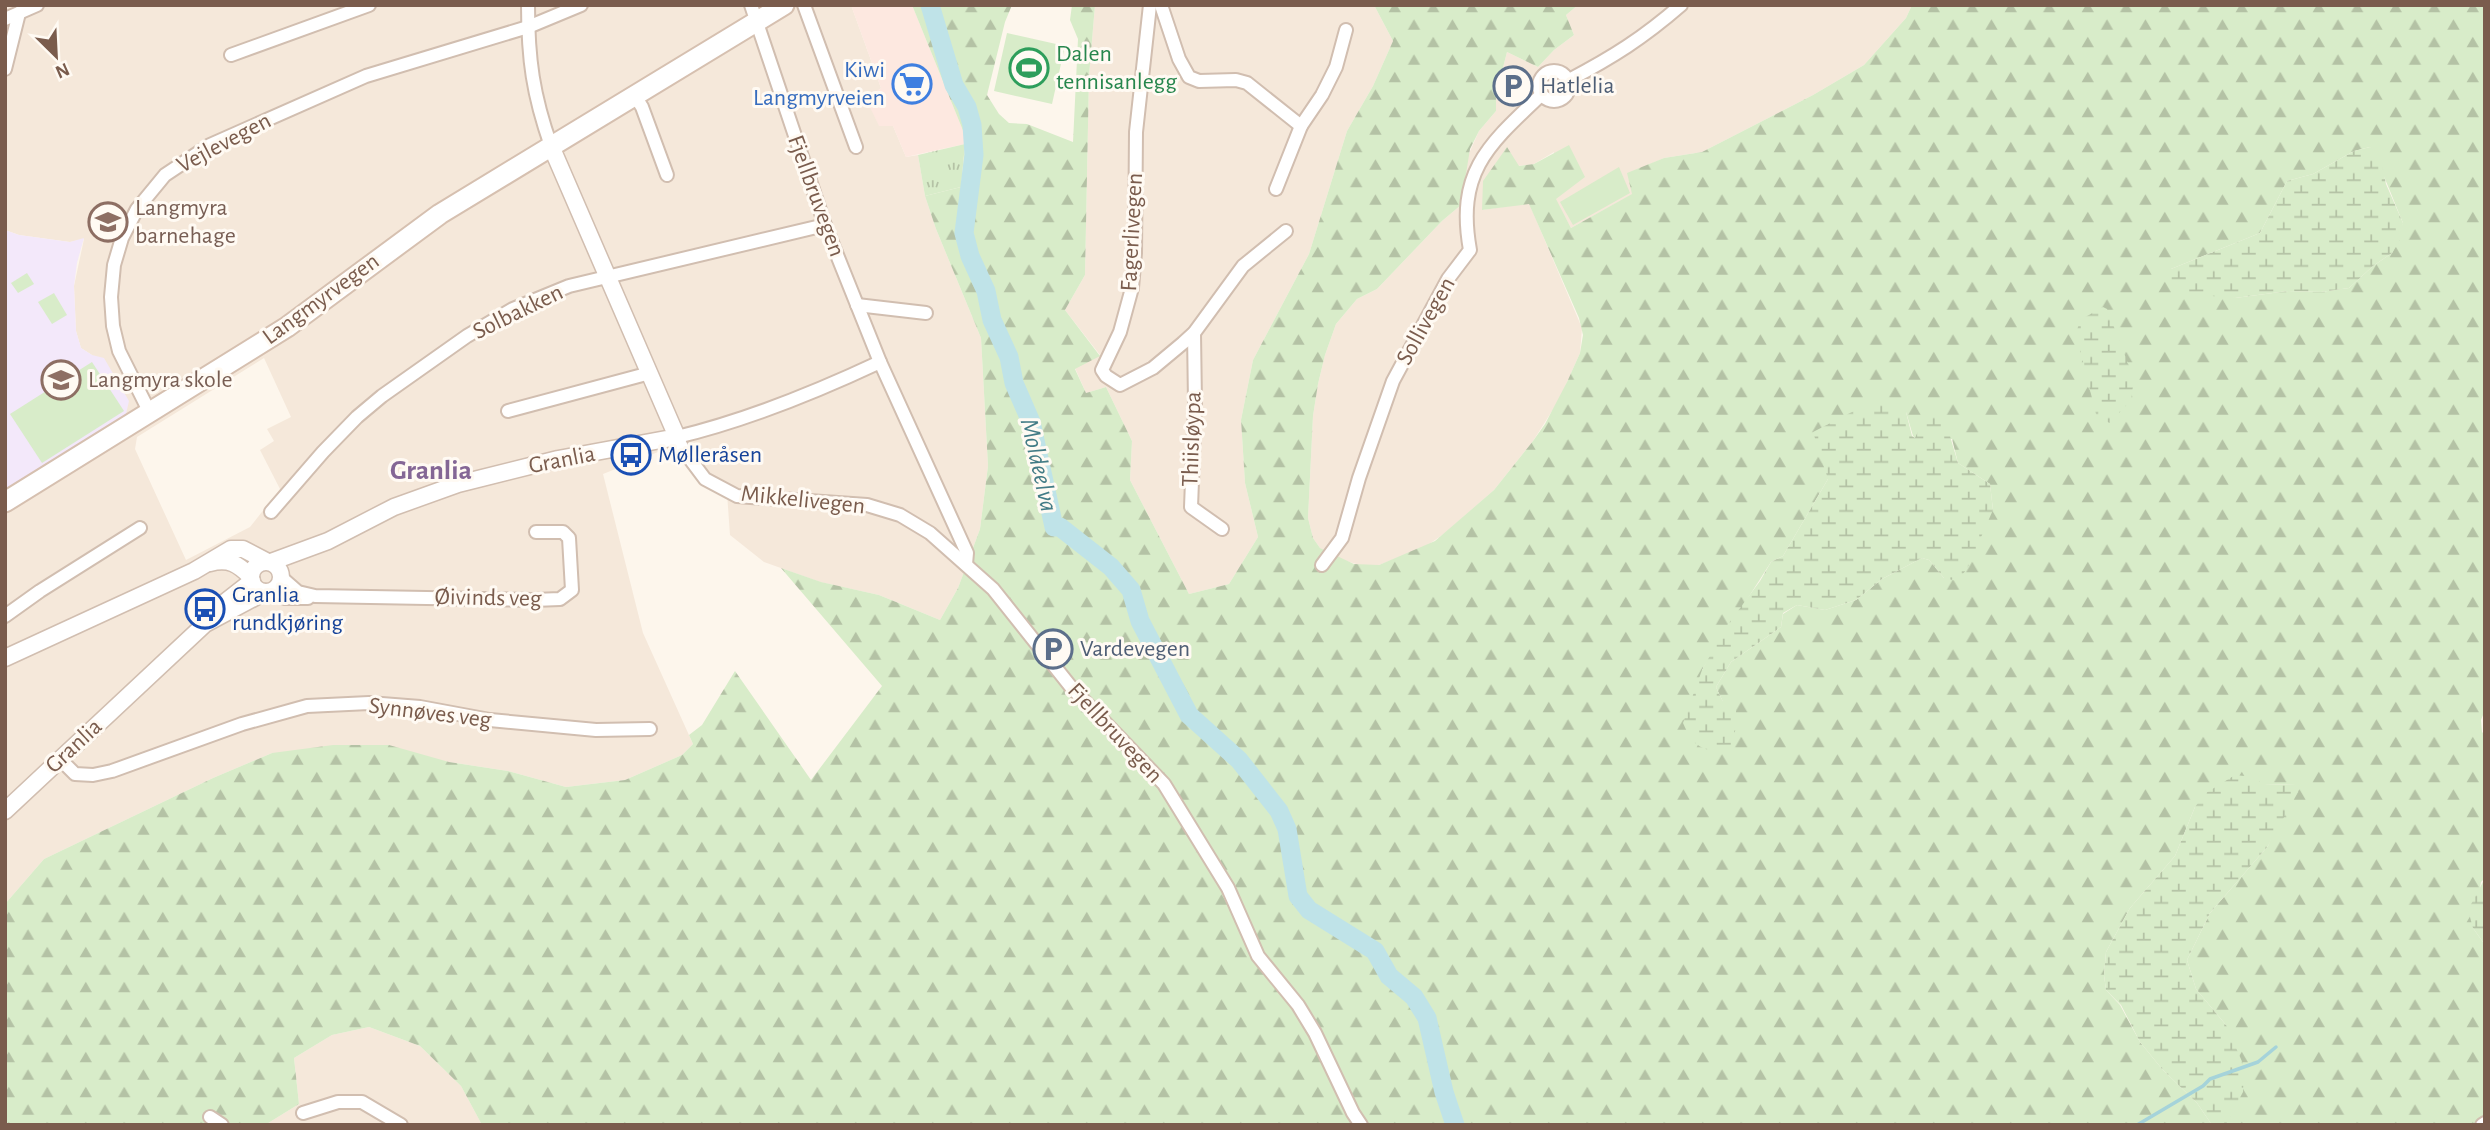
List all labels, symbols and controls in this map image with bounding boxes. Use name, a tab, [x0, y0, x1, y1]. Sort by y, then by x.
north arrow	[21, 21, 91, 91]
place label: Dalen tennisanlegg	[1056, 42, 1177, 94]
sports icon: Dalen tennisanlegg	[1008, 47, 1050, 89]
place label: Kiwi Langmyrveien	[753, 58, 885, 110]
text: N	[52, 59, 72, 82]
supermarket icon: Kiwi Langmyrveien	[891, 63, 933, 105]
parking icon: Hatlelia	[1492, 65, 1534, 107]
place label: Hatlelia	[1540, 74, 1615, 98]
street label: Vejlevegen	[173, 108, 275, 178]
street label: Fjellbruvegen	[783, 132, 849, 260]
street label: Fagerlivegen	[1117, 172, 1147, 292]
place label: Langmyra barnehage	[135, 196, 236, 248]
school or university icon: Langmyra barnehage	[87, 201, 129, 243]
street label: Langmyrvegen	[258, 249, 384, 349]
street label: Sollivegen	[1392, 273, 1460, 369]
street label: Solbakken	[469, 280, 567, 344]
school or university icon: Langmyra skole	[40, 359, 82, 401]
place label: Langmyra skole	[88, 368, 233, 392]
street label: Thiisløypa	[1178, 391, 1206, 487]
water label: Moldeelva	[1016, 416, 1062, 514]
bus stop icon: Mølleråsen	[610, 434, 652, 476]
street label: Granlia	[527, 442, 597, 478]
place label: Mølleråsen	[658, 443, 762, 467]
district label: Granlia	[390, 457, 472, 485]
street label: Mikkelivegen	[740, 482, 866, 518]
place label: Granlia rundkjøring	[232, 583, 343, 635]
street label: Øivinds veg	[434, 585, 542, 611]
bus stop icon: Granlia rundkjøring	[184, 588, 226, 630]
parking icon: Vardevegen	[1032, 628, 1074, 670]
place label: Vardevegen	[1080, 637, 1190, 661]
street label: Fjellbruvegen	[1063, 678, 1167, 788]
street label: Synnøves veg	[367, 694, 493, 732]
street label: Granlia	[41, 714, 107, 778]

